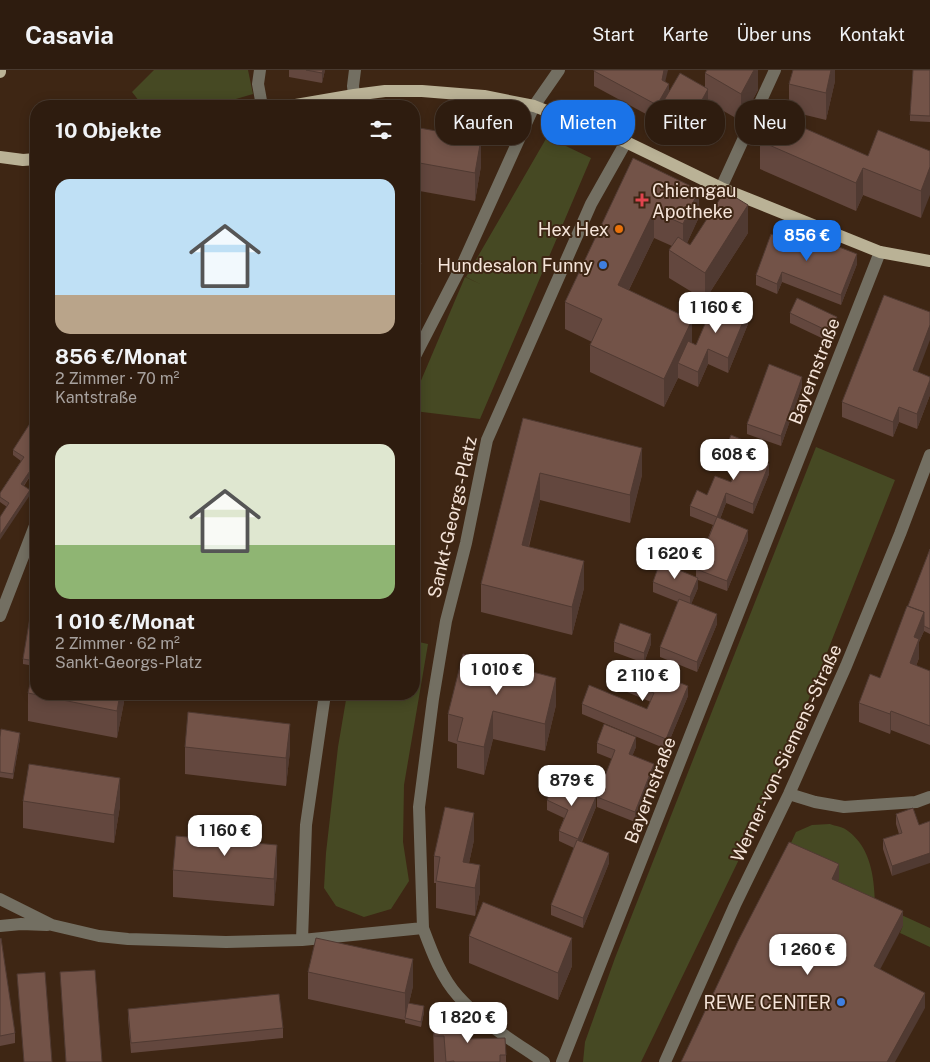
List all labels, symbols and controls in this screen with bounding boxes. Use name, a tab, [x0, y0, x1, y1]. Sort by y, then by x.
text: Casavia	[25, 21, 114, 49]
text: Start	[592, 24, 635, 45]
text: Karte	[663, 24, 708, 45]
text: Über uns	[736, 24, 811, 45]
text: Kontakt	[839, 24, 905, 45]
chip: Kaufen	[435, 100, 531, 145]
chip: Mieten	[541, 100, 635, 145]
chip: Filter	[645, 100, 725, 145]
chip: Neu	[735, 100, 805, 145]
icon: filters	[367, 116, 395, 144]
text: 10 Objekte	[55, 118, 162, 143]
place label: Chiemgau Apotheke	[652, 180, 736, 222]
marker: Chiemgau Apotheke	[636, 194, 648, 206]
icon: home	[180, 211, 270, 301]
place label: Hex Hex	[538, 219, 609, 240]
pin: 856 €	[772, 220, 842, 262]
marker: Hex Hex	[613, 223, 625, 235]
text: 856 €	[784, 226, 830, 245]
place label: Hundesalon Funny	[437, 255, 593, 276]
marker: Hundesalon Funny	[597, 259, 609, 271]
pin: 1 160 €	[670, 292, 762, 334]
text: 1 160 €	[690, 298, 742, 317]
street label: Bayernstraße	[784, 315, 844, 427]
text: 856 €/Monat	[55, 344, 187, 369]
text: 2 Zimmer · 70 m²	[55, 369, 179, 388]
text: Kantstraße	[55, 388, 137, 407]
street label: Sankt-Georgs-Platz	[423, 434, 481, 600]
pin: 608 €	[699, 438, 769, 481]
text: 608 €	[711, 445, 757, 464]
icon: home	[180, 476, 270, 566]
pin: 1 620 €	[629, 538, 721, 580]
text: 1 620 €	[647, 544, 703, 563]
text: 1 010 €/Monat	[55, 609, 195, 634]
text: 2 Zimmer · 62 m²	[55, 634, 180, 653]
street label: Werner-von-Siemens-Straße	[726, 641, 846, 865]
text: Sankt-Georgs-Platz	[55, 653, 202, 672]
pin: 1 010 €	[451, 654, 543, 696]
text: 1 010 €	[471, 660, 523, 679]
pin: 2 110 €	[597, 660, 689, 702]
text: 2 110 €	[617, 666, 669, 685]
street label: Bayernstraße	[620, 734, 680, 846]
pin: 879 €	[537, 764, 607, 807]
text: 879 €	[550, 771, 594, 790]
pin: 1 160 €	[179, 814, 271, 857]
text: 1 160 €	[199, 821, 251, 840]
pin: 1 260 €	[762, 934, 854, 976]
text: 1 260 €	[780, 940, 836, 959]
place label: REWE CENTER	[703, 992, 831, 1013]
marker: REWE CENTER	[835, 996, 847, 1008]
pin: 1 820 €	[422, 1002, 514, 1044]
text: 1 820 €	[440, 1008, 496, 1027]

